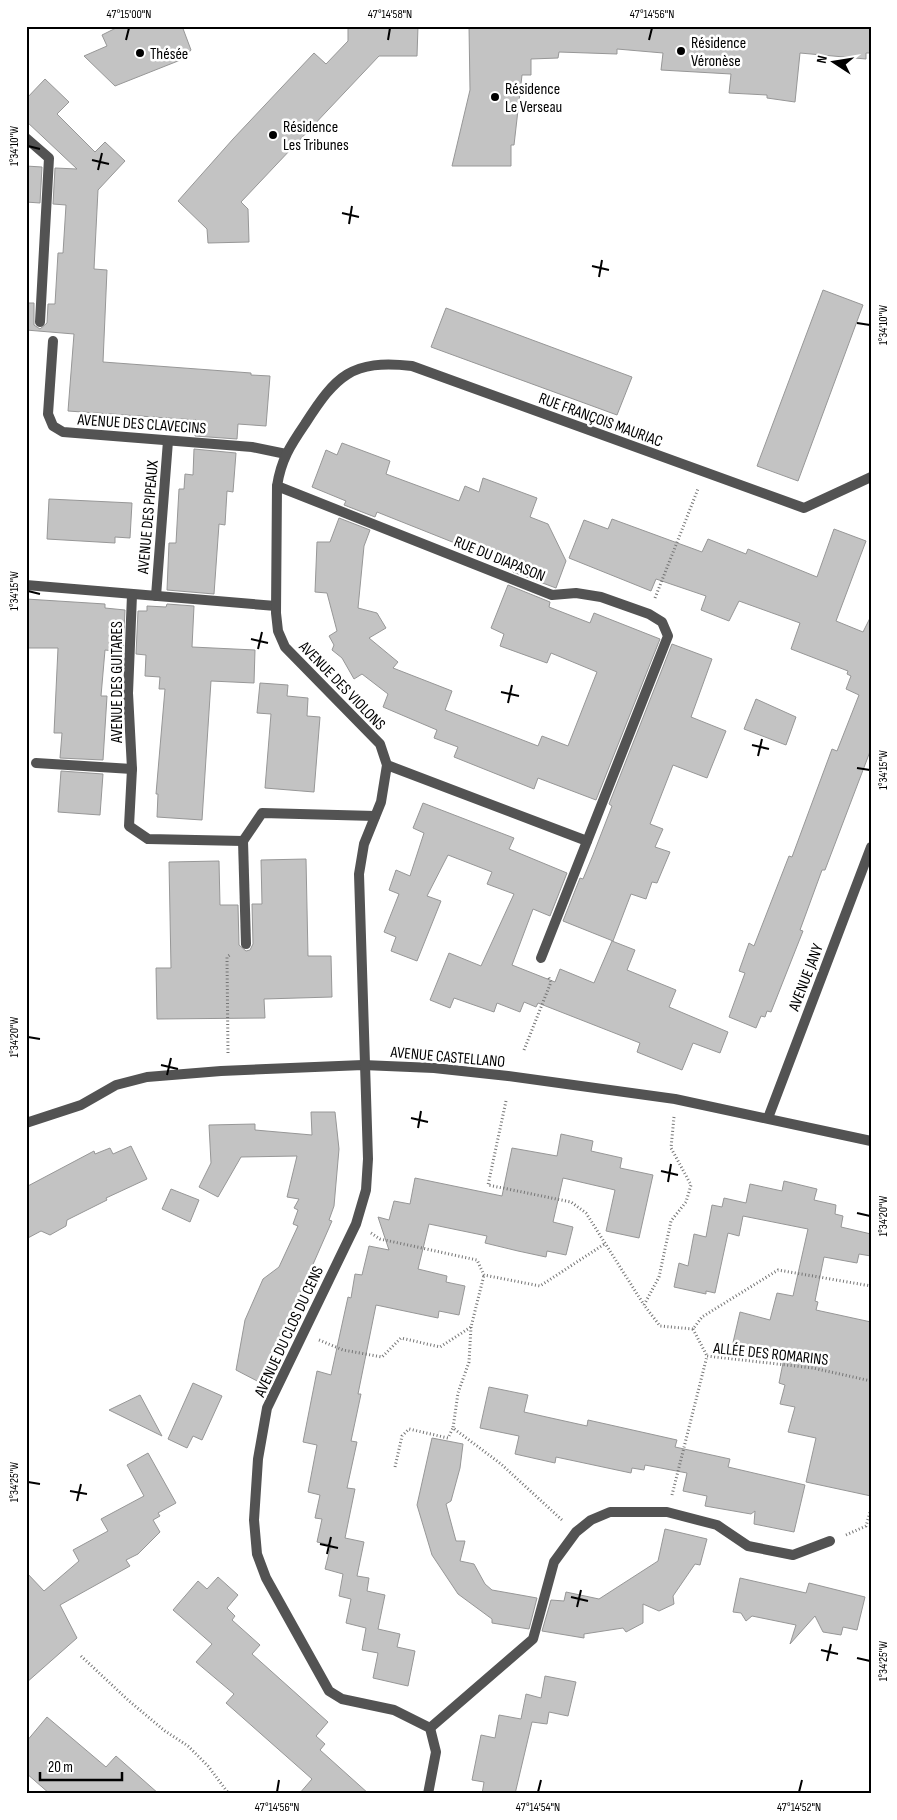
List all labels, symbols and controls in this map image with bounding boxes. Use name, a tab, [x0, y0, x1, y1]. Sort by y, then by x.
text: 47°15'00"N	[107, 7, 151, 22]
text: 47°14'58"N	[368, 7, 412, 22]
text: 47°14'56"N	[630, 7, 674, 22]
place label: Résidence Véronèse	[691, 34, 746, 71]
north arrow	[810, 38, 860, 88]
place label: Thésée	[150, 45, 188, 64]
marker: Résidence Véronèse	[675, 45, 687, 57]
marker: Thésée	[134, 47, 146, 59]
text: N	[813, 54, 831, 65]
place label: Résidence Le Verseau	[505, 80, 562, 117]
marker: Résidence Le Verseau	[489, 91, 501, 103]
place label: Résidence Les Tribunes	[283, 118, 349, 155]
text: 1°34'10"W	[7, 126, 22, 166]
marker: Résidence Les Tribunes	[267, 129, 279, 141]
text: 1°34'10"W	[876, 305, 891, 345]
street label: RUE FRANÇOIS MAURIAC	[536, 389, 665, 452]
street label: AVENUE DES CLAVECINS	[76, 410, 207, 438]
street label: AVENUE DES PIPEAUX	[134, 459, 163, 576]
street label: RUE DU DIAPASON	[451, 532, 548, 586]
text: 1°34'15"W	[7, 571, 22, 611]
street label: AVENUE DES GUITARES	[108, 621, 127, 744]
street label: AVENUE DES VIOLONS	[294, 637, 389, 735]
text: 1°34'15"W	[876, 750, 891, 790]
street label: AVENUE JANY	[785, 941, 828, 1015]
text: 1°34'20"W	[7, 1016, 22, 1057]
street label: AVENUE CASTELLANO	[389, 1043, 506, 1072]
text: 1°34'20"W	[876, 1195, 891, 1236]
street label: AVENUE DU CLOS DU CENS	[250, 1263, 328, 1401]
street label: ALLÉE DES ROMARINS	[711, 1339, 829, 1370]
text: 1°34'25"W	[7, 1462, 22, 1502]
text: 1°34'25"W	[876, 1641, 891, 1681]
scale bar	[40, 1750, 122, 1782]
text: 20 m	[48, 1758, 73, 1777]
text: 47°14'56"N	[255, 1800, 299, 1815]
text: 47°14'54"N	[516, 1800, 560, 1815]
text: 47°14'52"N	[777, 1800, 821, 1815]

